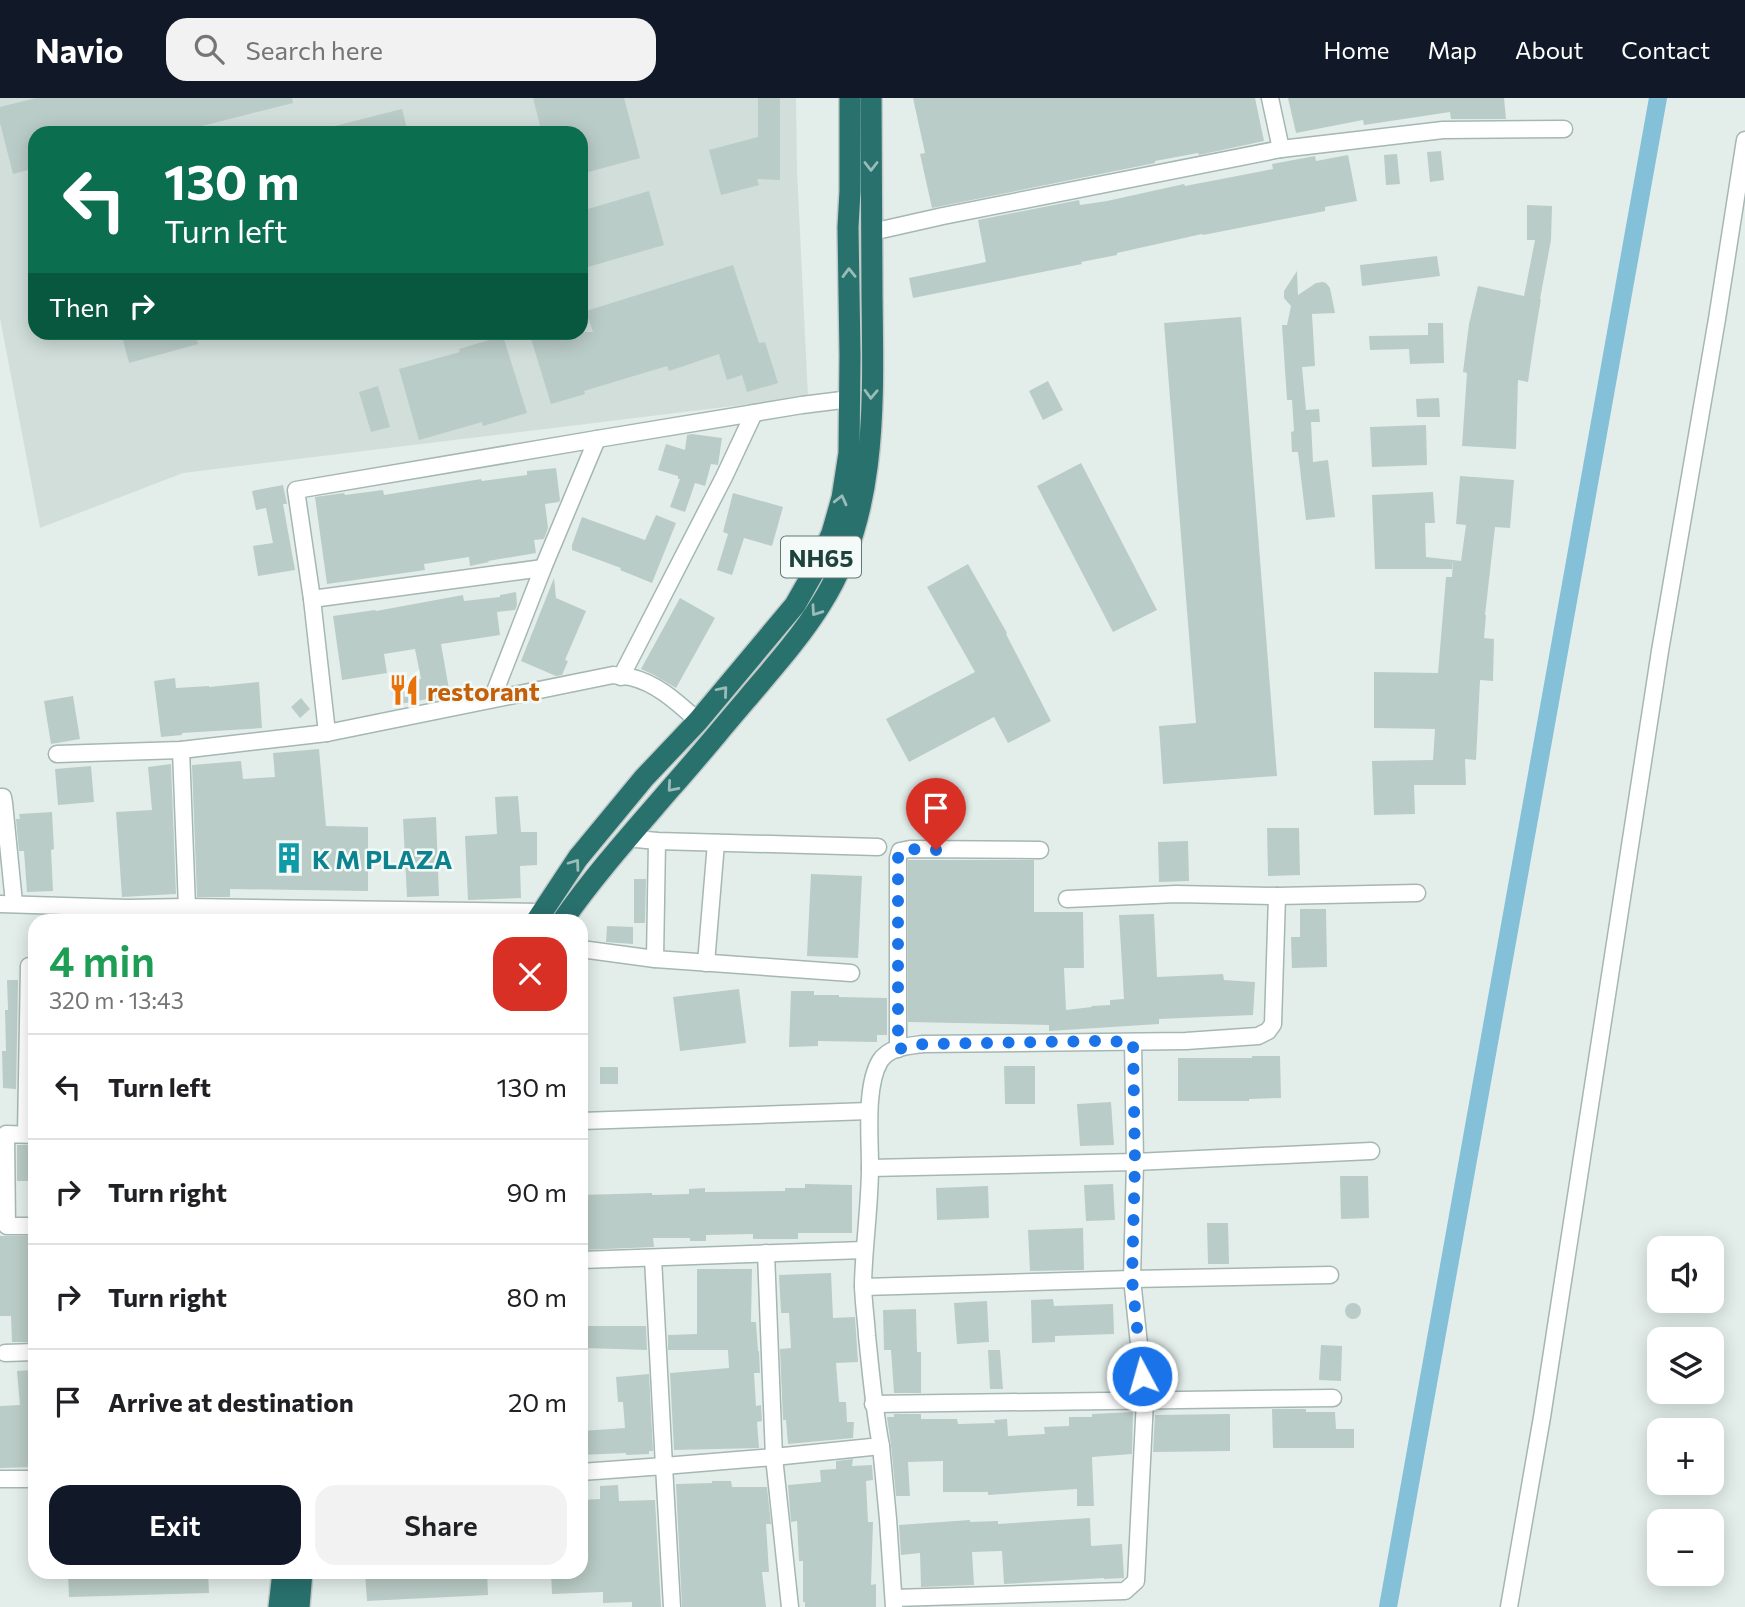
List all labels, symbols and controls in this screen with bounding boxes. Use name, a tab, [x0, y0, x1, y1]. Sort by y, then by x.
search box	[166, 18, 656, 81]
text: Navio	[35, 29, 124, 70]
icon: search	[190, 30, 228, 68]
text: Search here	[246, 34, 383, 65]
text: Home	[1324, 35, 1390, 64]
text: Map	[1428, 35, 1477, 64]
text: About	[1515, 35, 1583, 64]
text: Contact	[1621, 35, 1710, 64]
text: 130 m	[164, 150, 299, 210]
icon: left	[49, 154, 140, 245]
one-way arrow	[863, 161, 879, 172]
text: Turn left	[164, 210, 288, 250]
one-way arrow	[841, 268, 857, 278]
icon: right	[123, 287, 161, 325]
text: Then	[49, 291, 109, 322]
one-way arrow	[864, 388, 879, 399]
one-way arrow	[833, 494, 847, 506]
road number: NH65	[781, 536, 861, 578]
one-way arrow	[812, 603, 824, 616]
restaurant icon: restorant	[387, 673, 421, 707]
place label: restorant	[427, 675, 540, 706]
one-way arrow	[715, 686, 727, 699]
one-way arrow	[668, 778, 680, 791]
pin	[906, 778, 966, 850]
icon: arrive	[917, 789, 955, 827]
building icon: K M PLAZA	[272, 841, 306, 875]
place label: K M PLAZA	[312, 843, 453, 874]
one-way arrow	[567, 859, 579, 872]
text: 4 min	[49, 934, 155, 986]
button: close	[493, 937, 567, 1011]
text: 320 m · 13:43	[49, 986, 184, 1014]
icon: left	[49, 1068, 87, 1106]
text: Turn left	[108, 1071, 211, 1102]
text: 130 m	[496, 1071, 567, 1102]
icon: right	[49, 1173, 87, 1211]
text: Turn right	[108, 1176, 227, 1207]
text: 90 m	[507, 1176, 567, 1207]
map controls	[1647, 1236, 1724, 1586]
button: sound	[1647, 1236, 1724, 1313]
icon: right	[49, 1278, 87, 1316]
text: Turn right	[108, 1281, 227, 1312]
text: 80 m	[507, 1281, 567, 1312]
button: layers	[1647, 1327, 1724, 1404]
position arrow	[1105, 1339, 1179, 1413]
icon: arrive	[49, 1383, 87, 1421]
text: Arrive at destination	[108, 1386, 354, 1417]
text: 20 m	[508, 1386, 567, 1417]
button: +	[1647, 1418, 1724, 1495]
button: Exit	[49, 1485, 301, 1565]
button: Share	[315, 1485, 567, 1565]
button: −	[1647, 1509, 1724, 1586]

